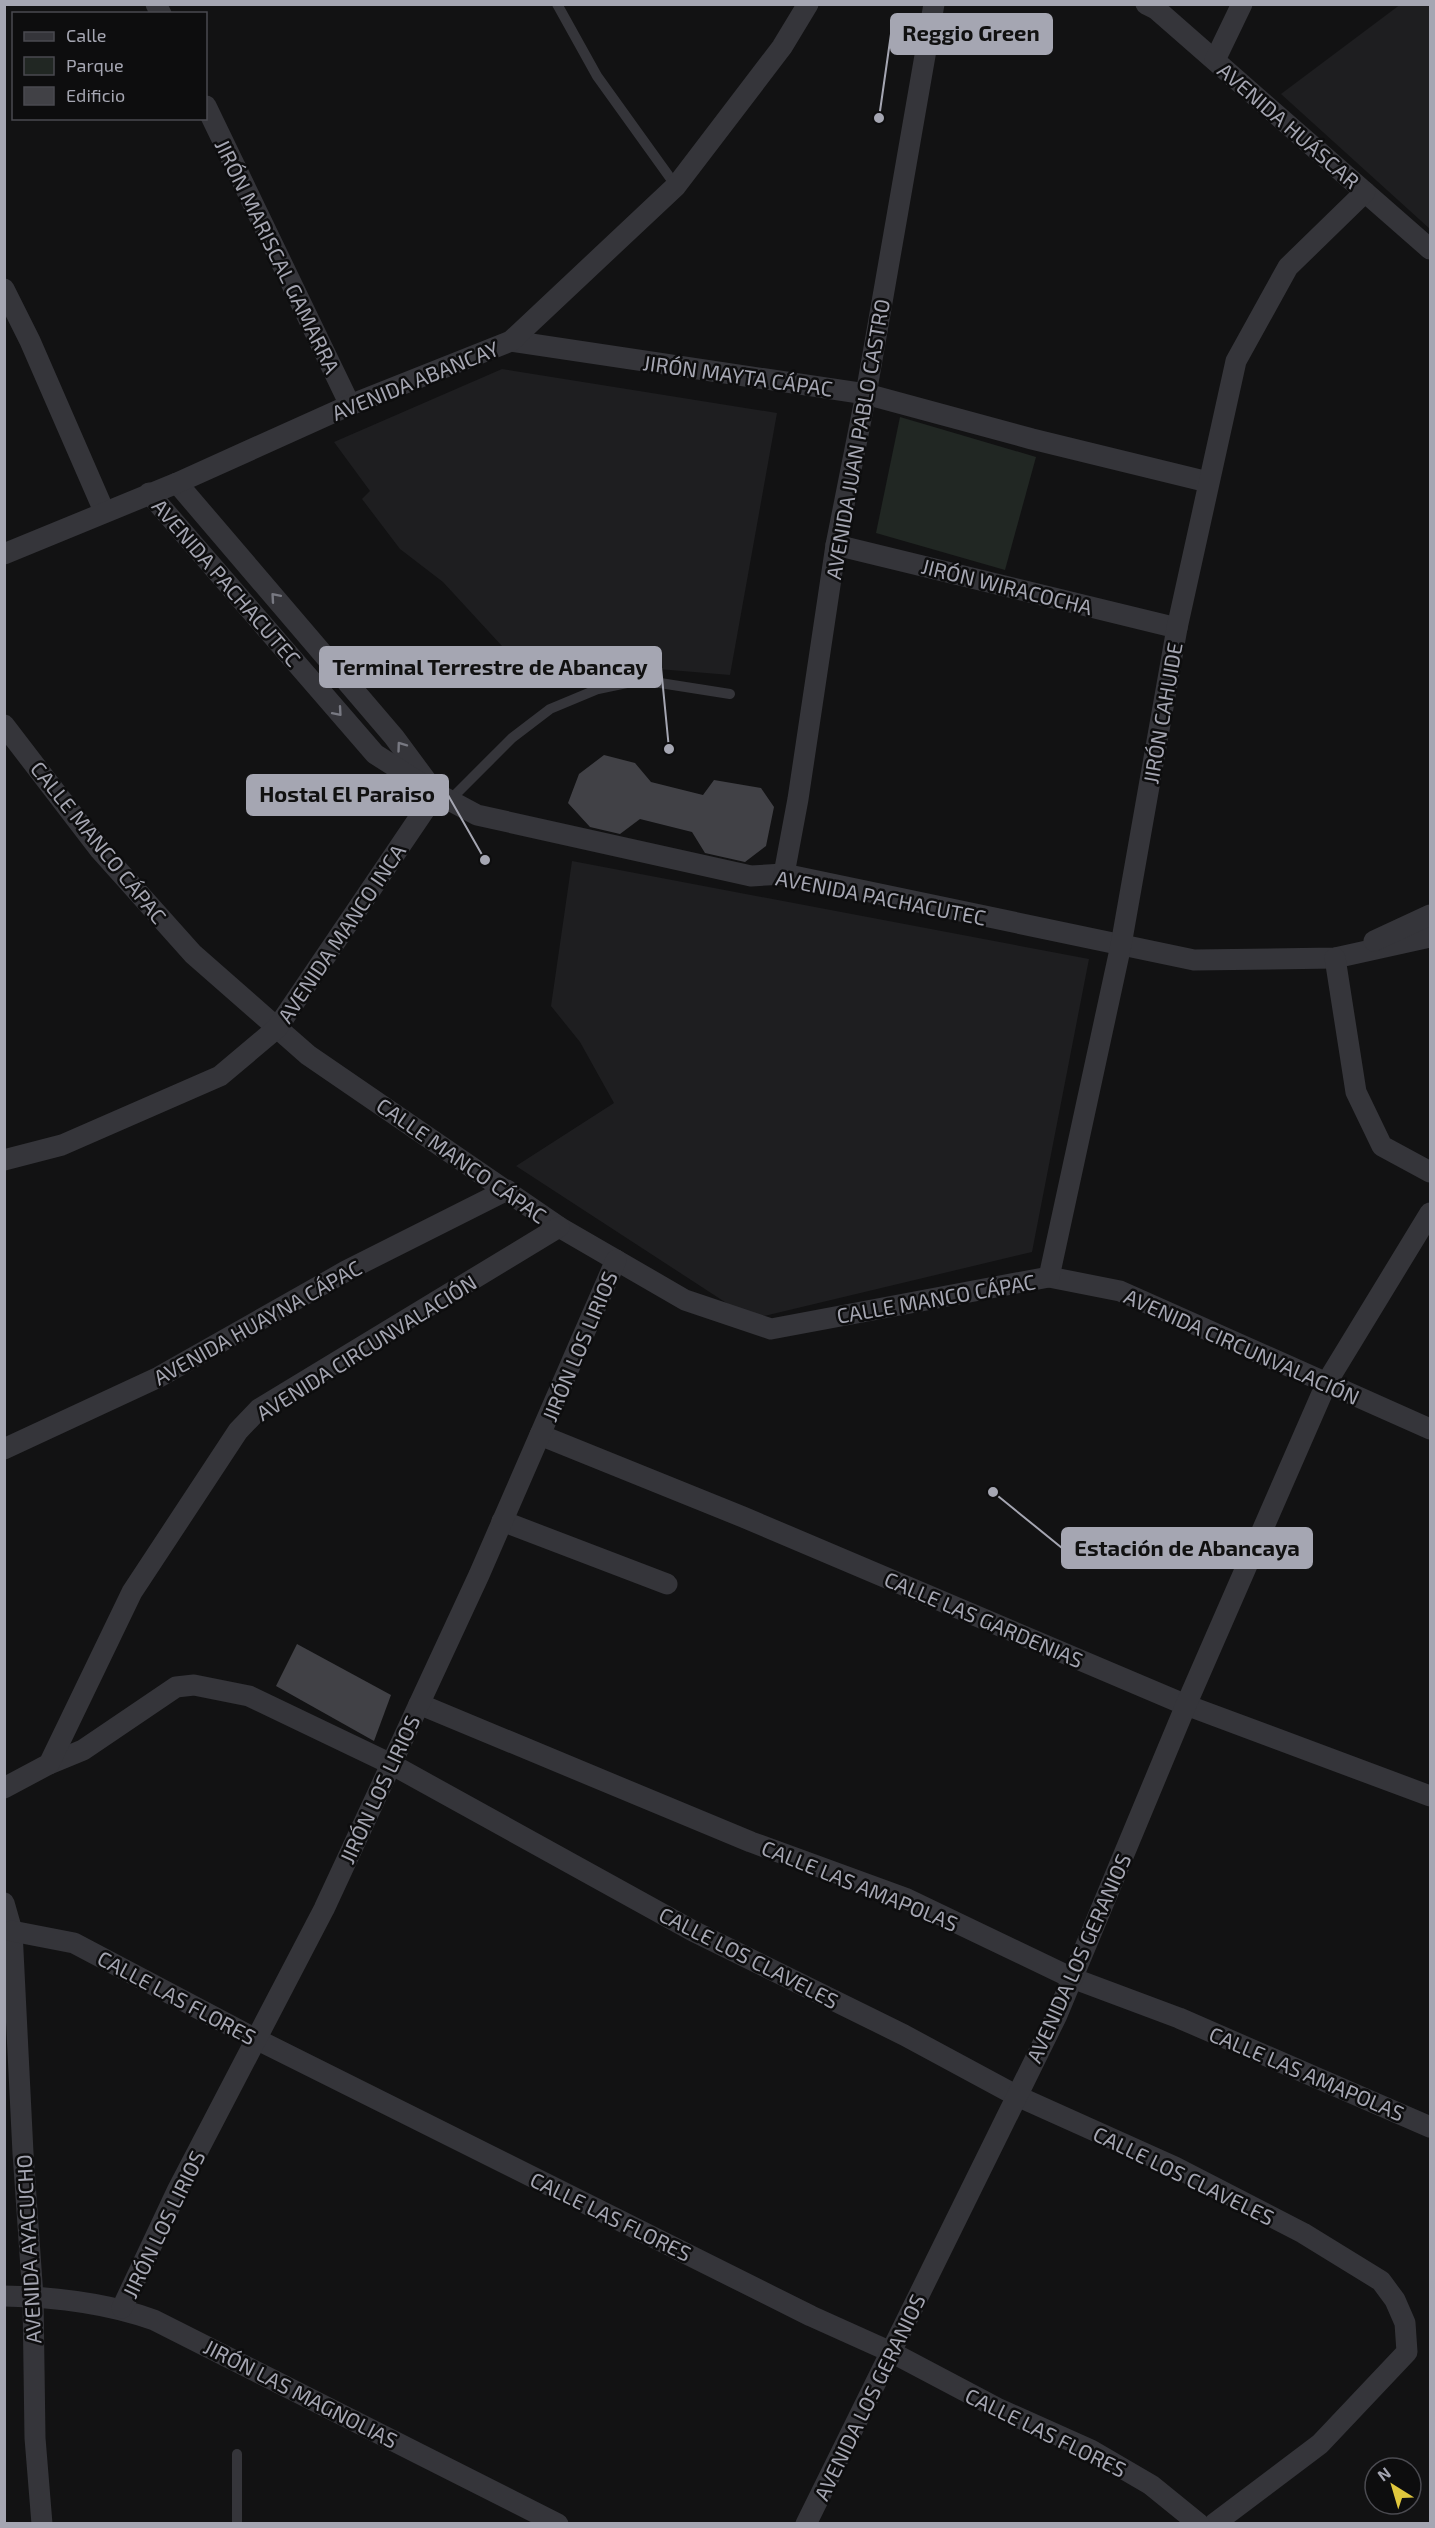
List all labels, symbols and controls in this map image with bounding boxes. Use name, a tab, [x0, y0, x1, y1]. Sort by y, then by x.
legend	[12, 12, 207, 120]
callout: Reggio Green	[891, 14, 1052, 54]
text: Reggio Green	[902, 19, 1040, 45]
text: Calle	[66, 24, 107, 46]
text: Parque	[66, 54, 124, 76]
street label: AVENIDA HUÁSCAR	[1213, 57, 1365, 193]
text: Edificio	[66, 84, 125, 106]
street label: JIRÓN MARISCAL GAMARRA	[210, 135, 346, 377]
street label: AVENIDA JUAN PABLO CASTRO	[820, 297, 894, 581]
street label: AVENIDA ABANCAY	[328, 335, 502, 425]
street label: JIRÓN MAYTA CÁPAC	[642, 349, 834, 401]
street label: AVENIDA PACHACUTEC	[147, 493, 307, 671]
street label: JIRÓN WIRACOCHA	[919, 553, 1095, 619]
one-way arrow	[271, 593, 282, 604]
street label: JIRÓN CAHUIDE	[1137, 640, 1187, 786]
callout: Terminal Terrestre de Abancay	[320, 647, 661, 687]
text: Terminal Terrestre de Abancay	[332, 653, 648, 680]
one-way arrow	[331, 705, 342, 716]
one-way arrow	[397, 741, 408, 752]
street label: CALLE MANCO CÁPAC	[26, 756, 172, 928]
callout: Hostal El Paraiso	[247, 775, 448, 815]
text: Hostal El Paraiso	[259, 780, 435, 806]
street label: AVENIDA MANCO INCA	[272, 839, 410, 1027]
street label: AVENIDA PACHACUTEC	[774, 864, 988, 930]
street label: CALLE MANCO CÁPAC	[372, 1092, 552, 1228]
street label: AVENIDA HUAYNA CÁPAC	[149, 1254, 365, 1390]
street label: JIRÓN LOS LIRIOS	[536, 1267, 622, 1425]
street label: CALLE MANCO CÁPAC	[835, 1268, 1037, 1328]
street label: AVENIDA CIRCUNVALACIÓN	[251, 1269, 481, 1425]
street label: AVENIDA CIRCUNVALACIÓN	[1121, 1283, 1363, 1409]
callout: Estación de Abancaya	[1062, 1528, 1312, 1568]
text: Estación de Abancaya	[1074, 1534, 1300, 1561]
street label: CALLE LAS GARDENIAS	[881, 1566, 1087, 1672]
street label: JIRÓN LOS LIRIOS	[334, 1711, 424, 1867]
street label: CALLE LAS AMAPOLAS	[758, 1834, 962, 1936]
street label: AVENIDA LOS GERANIOS	[1021, 1850, 1135, 2066]
street label: CALLE LOS CLAVELES	[655, 1901, 843, 2013]
street label: CALLE LAS FLORES	[94, 1945, 260, 2049]
street label: CALLE LAS AMAPOLAS	[1206, 2021, 1408, 2125]
street label: CALLE LOS CLAVELES	[1090, 2120, 1278, 2230]
street label: JIRÓN LOS LIRIOS	[117, 2146, 209, 2302]
street label: AVENIDA AYACUCHO	[11, 2154, 45, 2344]
street label: CALLE LAS FLORES	[527, 2166, 695, 2266]
street label: AVENIDA LOS GERANIOS	[808, 2290, 930, 2504]
street label: JIRÓN LAS MAGNOLIAS	[200, 2333, 402, 2453]
street label: CALLE LAS FLORES	[962, 2382, 1130, 2482]
north arrow	[1363, 2456, 1423, 2516]
text: N	[1373, 2463, 1394, 2485]

